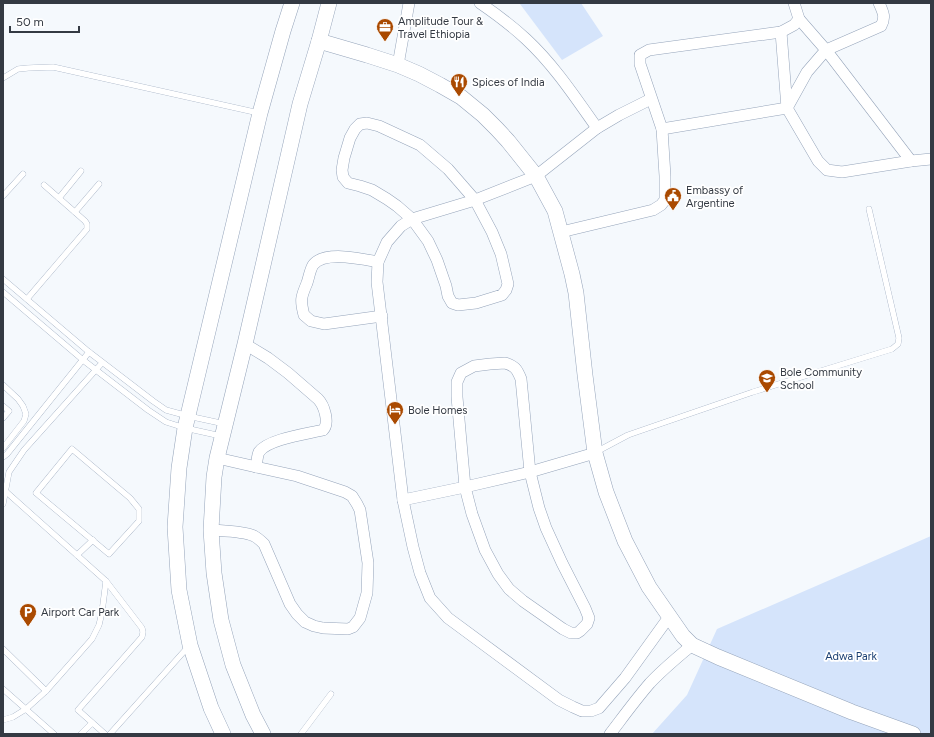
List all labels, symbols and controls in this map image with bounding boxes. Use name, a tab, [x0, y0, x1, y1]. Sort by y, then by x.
scale bar	[10, 8, 79, 34]
text: 50 m	[16, 15, 44, 29]
place label: Amplitude Tour & Travel Ethiopia	[398, 15, 483, 41]
office icon: Amplitude Tour & Travel Ethiopia	[375, 17, 395, 42]
restaurant icon: Spices of India	[449, 72, 469, 97]
place label: Spices of India	[472, 76, 545, 89]
place label: Embassy of Argentine	[686, 184, 744, 210]
public building icon: Embassy of Argentine	[663, 186, 683, 211]
place label: Bole Community School	[780, 366, 862, 392]
school or university icon: Bole Community School	[757, 368, 777, 393]
hotel icon: Bole Homes	[385, 400, 405, 425]
place label: Bole Homes	[408, 404, 467, 417]
parking icon: Airport Car Park	[18, 602, 38, 627]
place label: Airport Car Park	[41, 606, 120, 619]
park label: Adwa Park	[825, 650, 877, 663]

